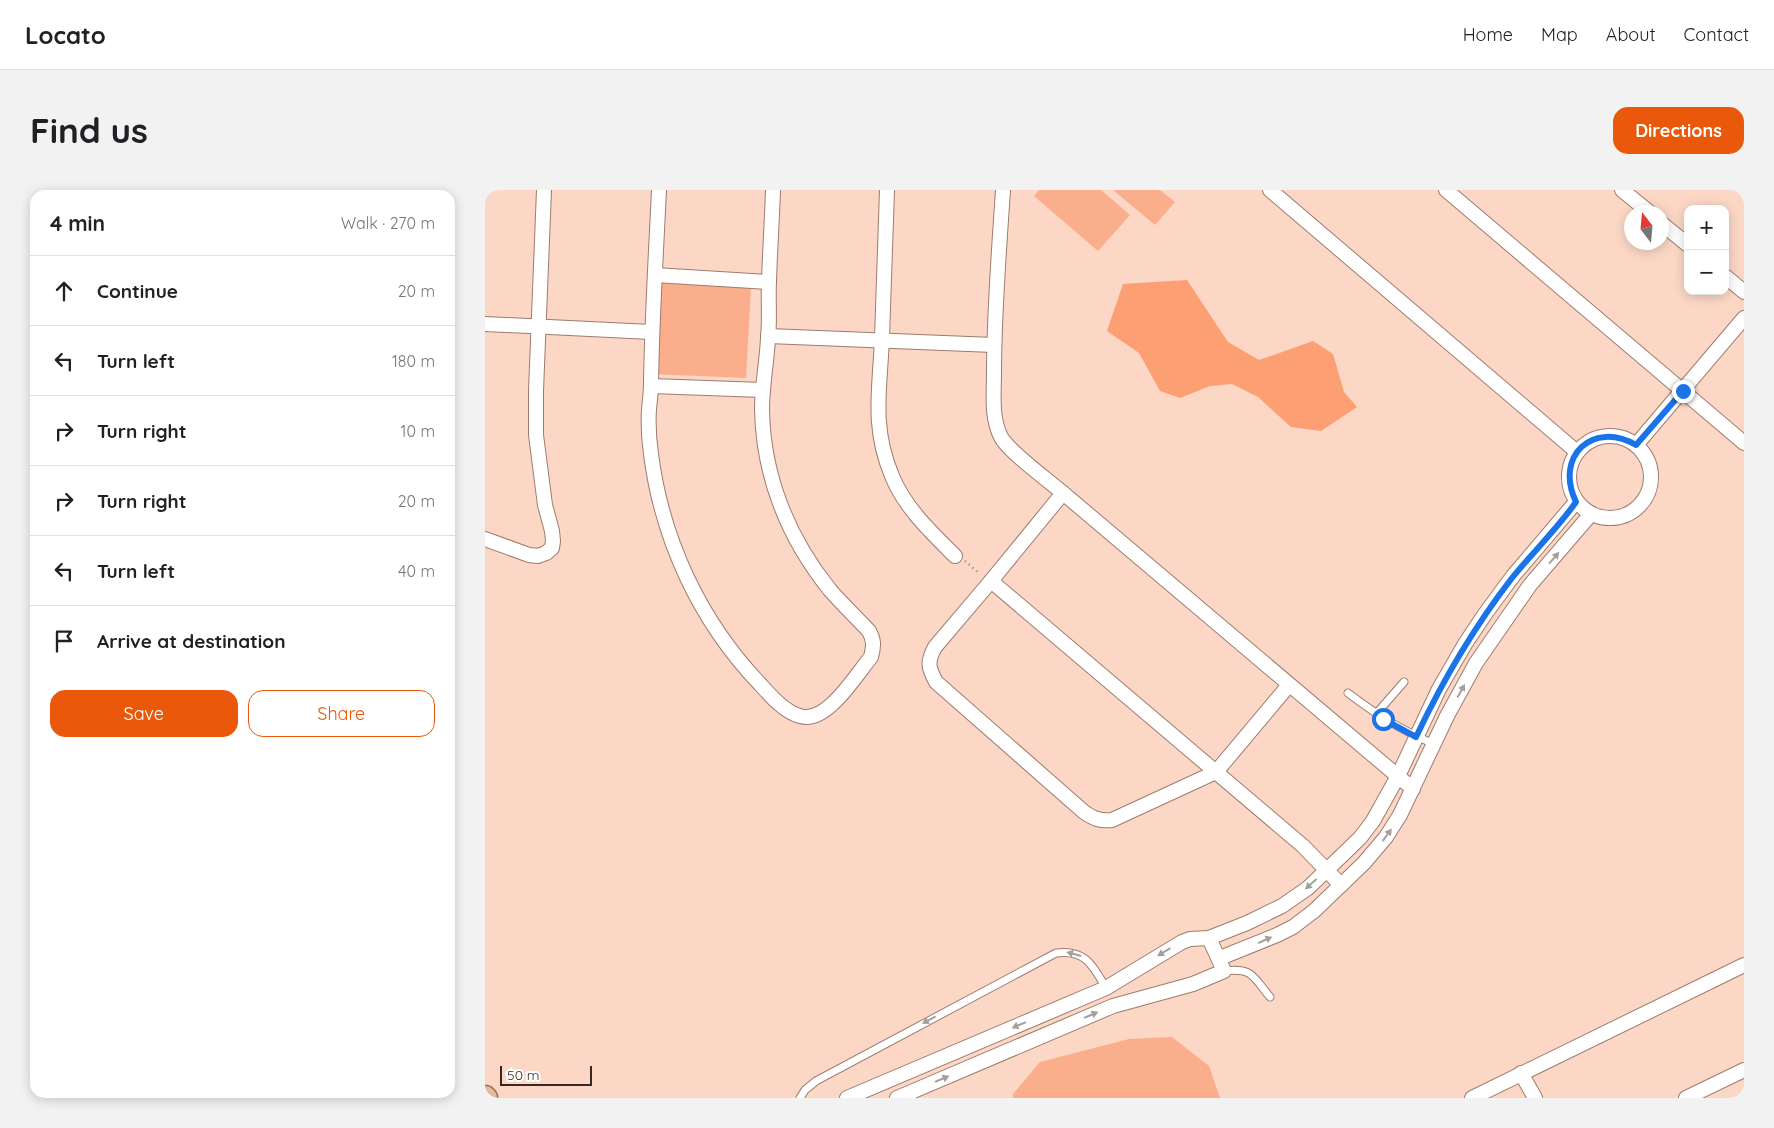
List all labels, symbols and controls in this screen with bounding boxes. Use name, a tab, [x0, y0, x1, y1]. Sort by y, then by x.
text: Locato	[25, 20, 106, 50]
text: Home	[1463, 23, 1513, 46]
text: Map	[1541, 23, 1578, 46]
text: About	[1606, 23, 1656, 46]
text: Contact	[1684, 23, 1749, 46]
button: Directions	[1613, 107, 1744, 154]
text: Find us	[30, 108, 148, 152]
north arrow	[1624, 205, 1669, 250]
map controls	[1684, 205, 1729, 295]
button: +	[1684, 205, 1729, 250]
text: 4 min	[50, 210, 105, 236]
text: Walk · 270 m	[341, 213, 435, 233]
button: −	[1684, 250, 1729, 295]
icon: ahead	[50, 277, 78, 305]
text: Continue	[97, 279, 178, 303]
text: 20 m	[398, 281, 435, 301]
icon: left	[50, 347, 78, 375]
text: Turn left	[97, 349, 175, 373]
text: 180 m	[392, 351, 435, 371]
route end	[1672, 380, 1695, 403]
icon: right	[50, 417, 78, 445]
text: Turn right	[97, 419, 186, 443]
text: 10 m	[401, 421, 435, 441]
icon: right	[50, 487, 78, 515]
text: Turn right	[97, 489, 186, 513]
text: 20 m	[398, 491, 435, 511]
one-way arrow	[1548, 551, 1559, 564]
icon: left	[50, 557, 78, 585]
text: Turn left	[97, 559, 175, 583]
text: 40 m	[398, 561, 435, 581]
icon: arrive	[50, 627, 78, 655]
text: Arrive at destination	[97, 629, 286, 653]
one-way arrow	[1456, 684, 1465, 697]
button: Save	[50, 690, 238, 737]
button: Share	[248, 690, 435, 737]
route start	[1372, 708, 1395, 731]
one-way arrow	[1381, 829, 1392, 842]
one-way arrow	[1306, 878, 1318, 890]
one-way arrow	[1258, 936, 1272, 944]
one-way arrow	[1158, 948, 1171, 957]
one-way arrow	[1067, 950, 1082, 958]
one-way arrow	[1084, 1011, 1099, 1019]
one-way arrow	[922, 1016, 936, 1025]
one-way arrow	[1011, 1021, 1026, 1029]
scale bar	[500, 1063, 593, 1086]
text: 50 m	[507, 1066, 540, 1084]
one-way arrow	[935, 1074, 949, 1082]

